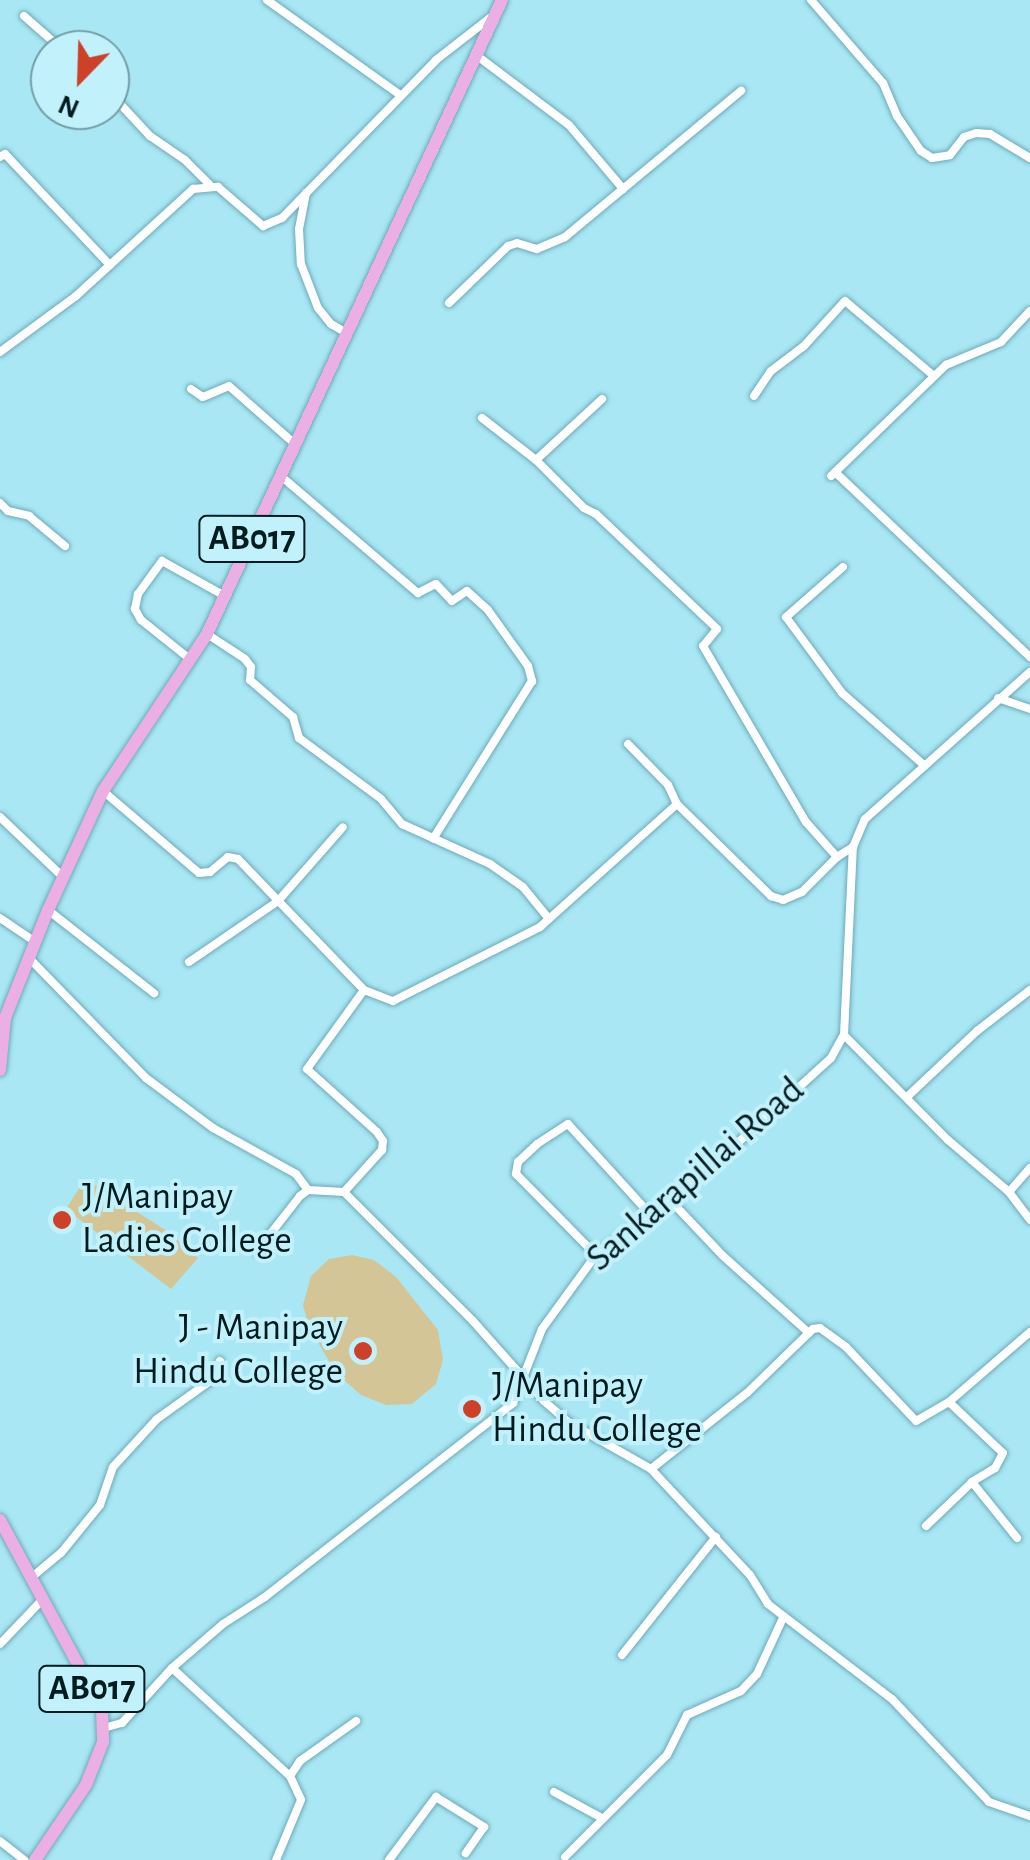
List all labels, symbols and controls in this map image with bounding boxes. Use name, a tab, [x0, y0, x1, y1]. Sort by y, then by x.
north arrow	[30, 30, 130, 130]
text: N	[55, 89, 83, 122]
road number: AB017	[197, 509, 307, 569]
street label: Sankarapillai Road	[578, 1068, 814, 1282]
place label: J/Manipay Ladies College	[82, 1175, 292, 1264]
marker: J/Manipay Ladies College	[51, 1209, 73, 1231]
place label: J - Manipay Hindu College	[133, 1306, 343, 1396]
marker: J - Manipay Hindu College	[352, 1340, 374, 1362]
place label: J/Manipay Hindu College	[492, 1364, 702, 1454]
marker: J/Manipay Hindu College	[461, 1398, 483, 1420]
road number: AB017	[37, 1659, 147, 1719]

